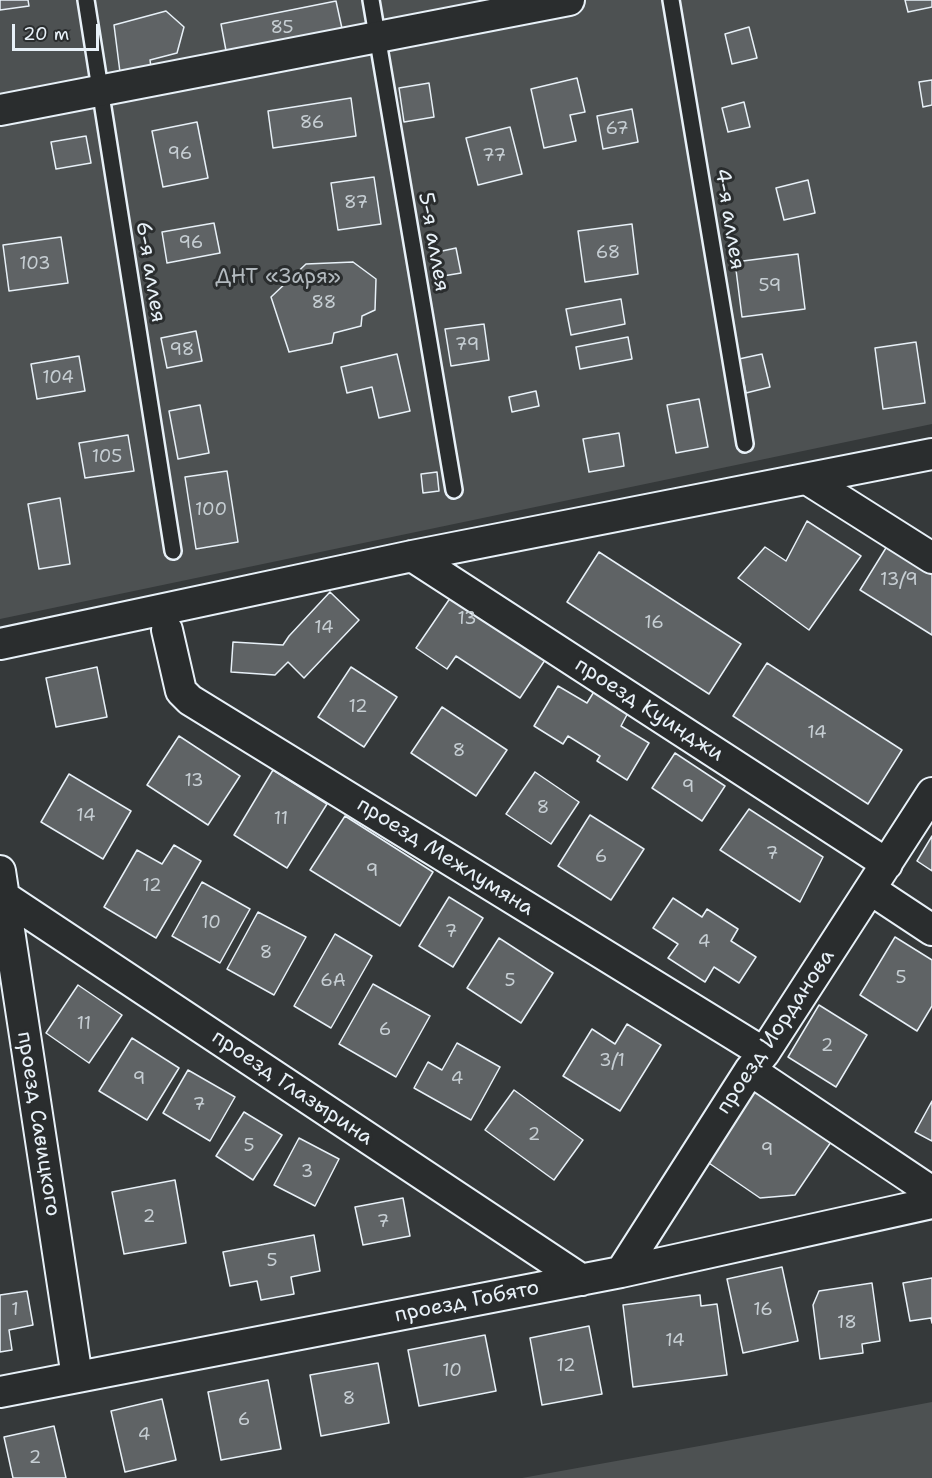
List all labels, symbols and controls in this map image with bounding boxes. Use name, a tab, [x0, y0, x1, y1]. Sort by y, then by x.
scale bar	[15, 12, 102, 50]
house number: 85	[270, 17, 294, 39]
text: 20 m	[23, 22, 69, 46]
house number: 86	[300, 112, 324, 134]
house number: 67	[605, 118, 629, 140]
house number: 96	[168, 143, 192, 165]
house number: 77	[482, 145, 506, 167]
street label: 4-я аллея	[709, 167, 749, 271]
street label: 5-я аллея	[412, 190, 454, 294]
house number: 87	[344, 192, 368, 214]
street label: 6-я аллея	[130, 220, 170, 324]
house number: 96	[179, 232, 203, 254]
house number: 68	[596, 242, 620, 264]
house number: 103	[19, 253, 51, 275]
park label: ДНТ «Заря»	[215, 265, 341, 291]
house number: 59	[759, 275, 781, 297]
house number: 88	[312, 292, 336, 314]
house number: 79	[455, 334, 479, 356]
house number: 98	[170, 339, 194, 361]
house number: 104	[42, 367, 74, 389]
house number: 105	[92, 446, 122, 468]
house number: 100	[195, 499, 227, 521]
house number: 13/9	[880, 569, 918, 591]
house number: 13	[457, 608, 477, 630]
house number: 16	[644, 612, 664, 634]
house number: 14	[314, 617, 334, 639]
street label: проезд Куинджи	[570, 652, 728, 768]
house number: 12	[348, 696, 368, 718]
house number: 14	[807, 722, 827, 744]
house number: 8	[453, 740, 465, 762]
house number: 13	[184, 770, 204, 792]
house number: 9	[682, 776, 694, 798]
street label: проезд Межлумяна	[352, 792, 538, 922]
house number: 8	[537, 797, 549, 819]
house number: 14	[76, 805, 96, 827]
house number: 11	[274, 808, 288, 830]
house number: 7	[766, 843, 778, 865]
house number: 6	[595, 846, 607, 868]
house number: 9	[366, 860, 378, 882]
house number: 12	[142, 875, 162, 897]
house number: 10	[201, 912, 221, 934]
house number: 7	[445, 921, 457, 943]
house number: 4	[698, 931, 710, 953]
house number: 8	[260, 942, 272, 964]
street label: проезд Иорданова	[711, 945, 841, 1119]
house number: 5	[895, 967, 907, 989]
house number: 6А	[320, 970, 346, 992]
house number: 5	[504, 970, 516, 992]
house number: 11	[77, 1013, 91, 1035]
house number: 6	[379, 1019, 391, 1041]
street label: проезд Глазырина	[207, 1025, 377, 1151]
street label: проезд Савицкого	[11, 1030, 65, 1218]
house number: 2	[821, 1035, 833, 1057]
house number: 3/1	[599, 1050, 625, 1072]
house number: 9	[133, 1068, 145, 1090]
house number: 4	[451, 1068, 463, 1090]
house number: 7	[193, 1094, 205, 1116]
house number: 2	[528, 1124, 540, 1146]
house number: 5	[243, 1135, 255, 1157]
house number: 9	[761, 1139, 773, 1161]
house number: 3	[301, 1161, 313, 1183]
house number: 2	[143, 1206, 155, 1228]
house number: 7	[377, 1211, 389, 1233]
house number: 5	[266, 1250, 278, 1272]
street label: проезд Гобято	[393, 1276, 541, 1328]
house number: 1	[11, 1299, 19, 1321]
house number: 16	[753, 1299, 773, 1321]
house number: 18	[837, 1312, 857, 1334]
house number: 14	[665, 1330, 685, 1352]
house number: 12	[556, 1355, 576, 1377]
house number: 10	[442, 1360, 462, 1382]
house number: 8	[343, 1388, 355, 1410]
house number: 6	[238, 1409, 250, 1431]
house number: 4	[138, 1424, 150, 1446]
house number: 2	[29, 1447, 41, 1469]

